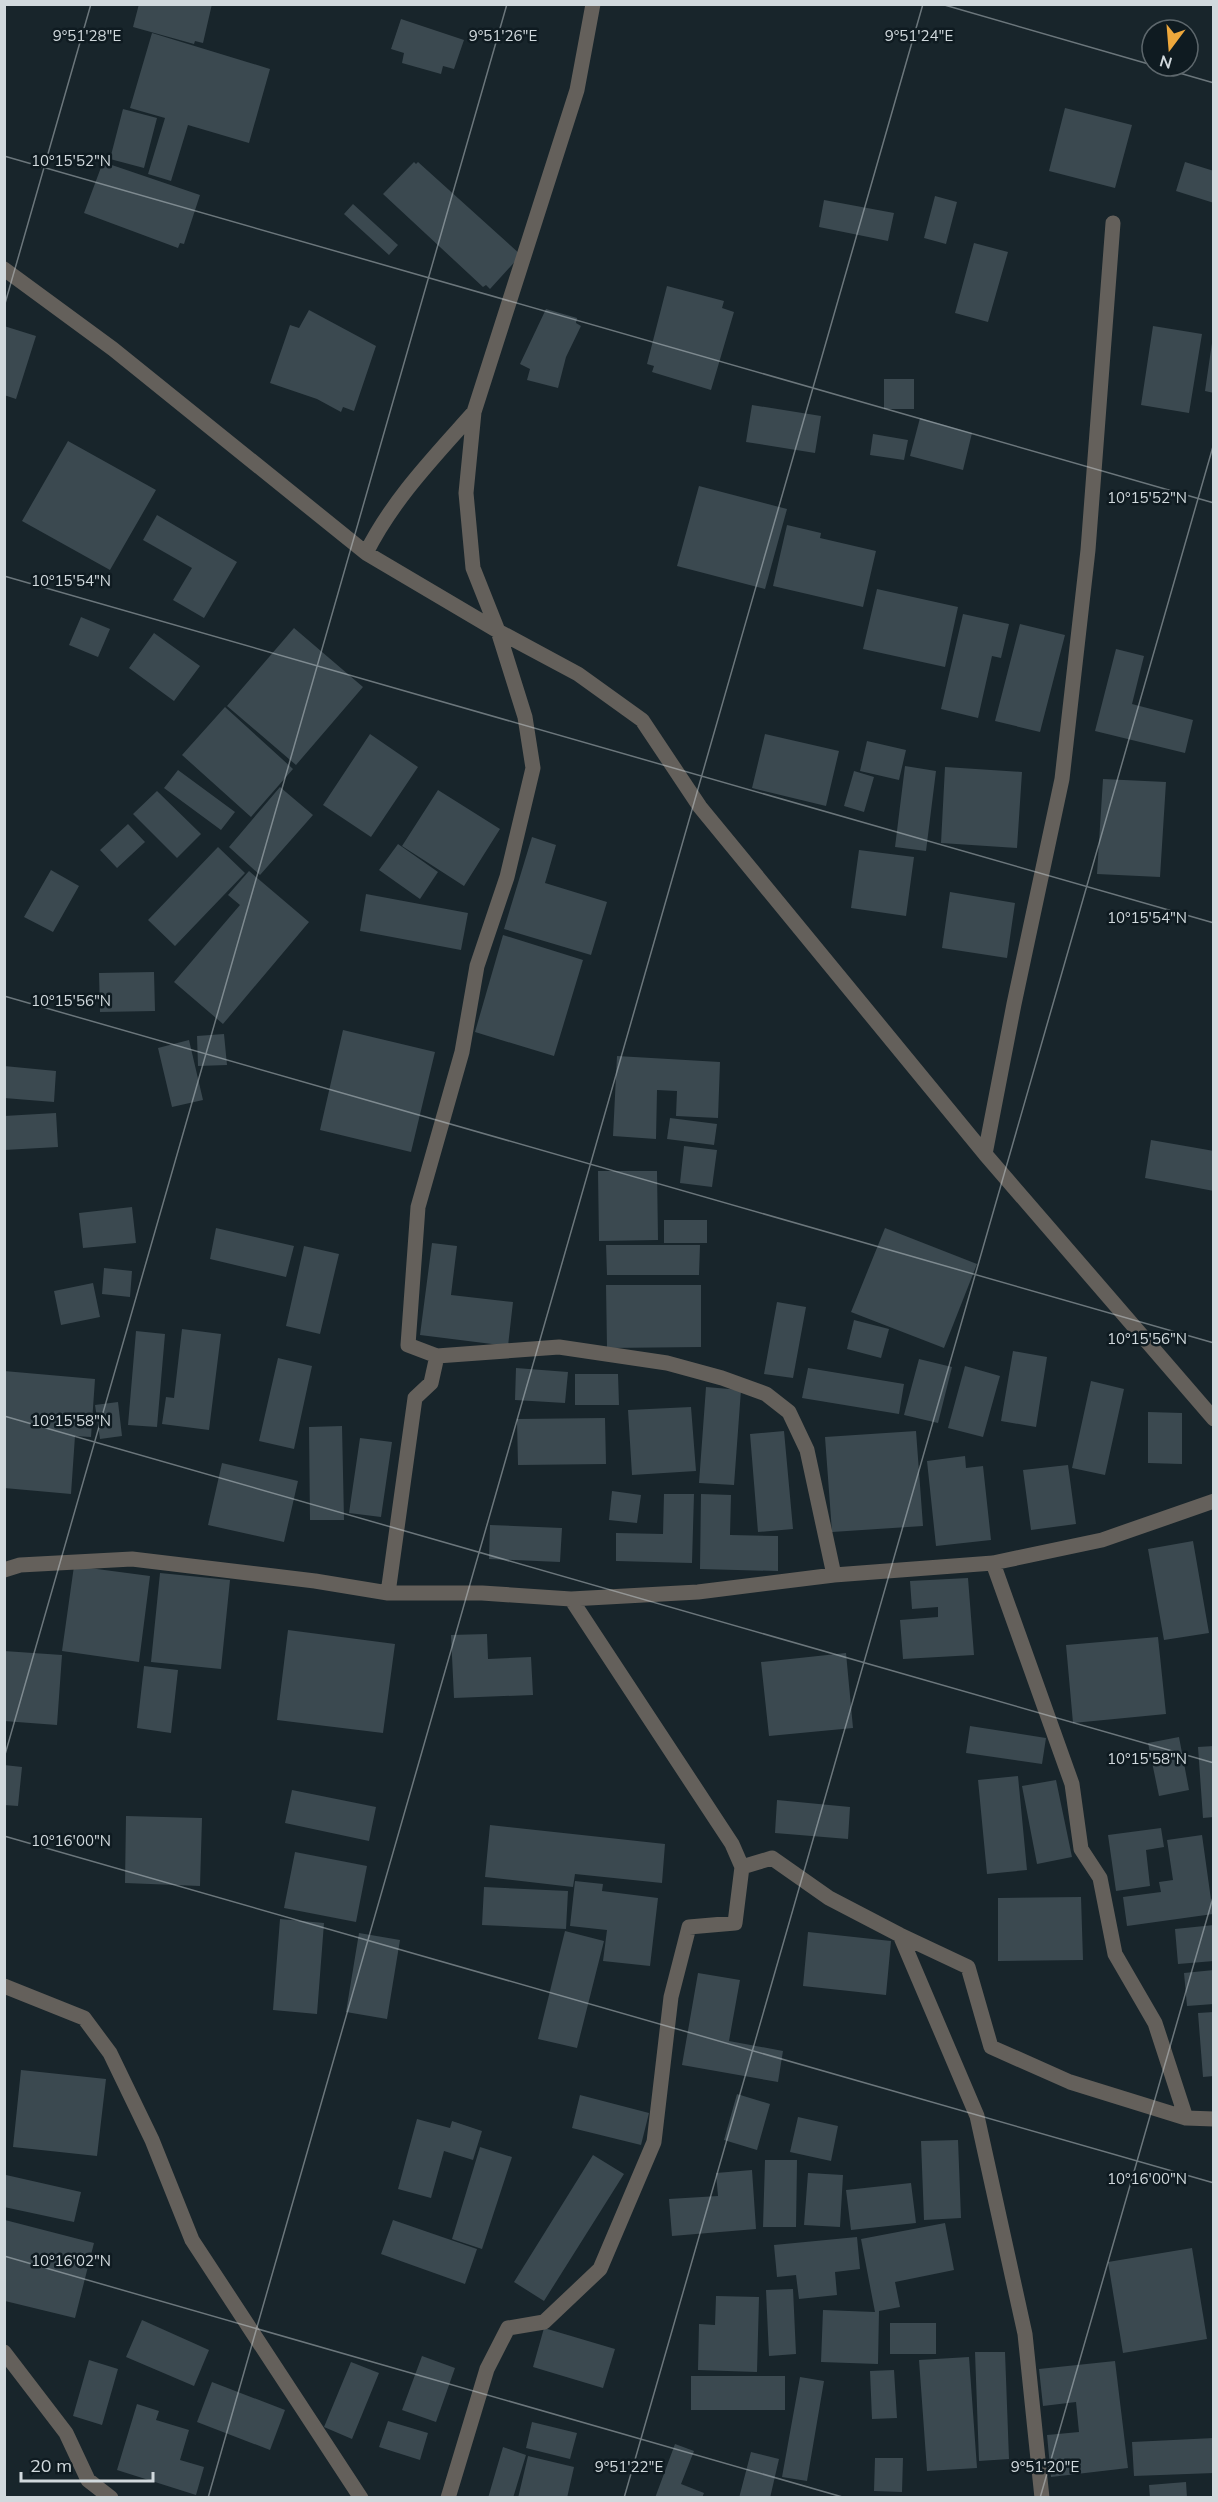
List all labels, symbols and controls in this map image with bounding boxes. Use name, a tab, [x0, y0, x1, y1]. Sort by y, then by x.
north arrow	[1140, 18, 1200, 78]
text: 9°51'28"E	[53, 26, 121, 45]
text: 9°51'26"E	[469, 26, 537, 45]
text: 9°51'24"E	[885, 26, 953, 45]
text: N	[1157, 51, 1174, 74]
text: 10°15'52"N	[31, 151, 111, 170]
text: 10°15'52"N	[1107, 488, 1187, 507]
text: 10°15'54"N	[31, 571, 111, 590]
text: 10°15'54"N	[1107, 908, 1187, 927]
text: 10°15'56"N	[31, 991, 111, 1010]
text: 10°15'56"N	[1107, 1329, 1187, 1348]
text: 10°15'58"N	[31, 1411, 111, 1430]
text: 10°15'58"N	[1107, 1749, 1187, 1768]
text: 10°16'00"N	[31, 1831, 111, 1850]
text: 10°16'00"N	[1107, 2169, 1187, 2188]
text: 10°16'02"N	[31, 2251, 111, 2270]
scale bar	[21, 2445, 153, 2483]
text: 20 m	[30, 2454, 72, 2477]
text: 9°51'22"E	[595, 2457, 663, 2476]
text: 9°51'20"E	[1011, 2457, 1079, 2476]

